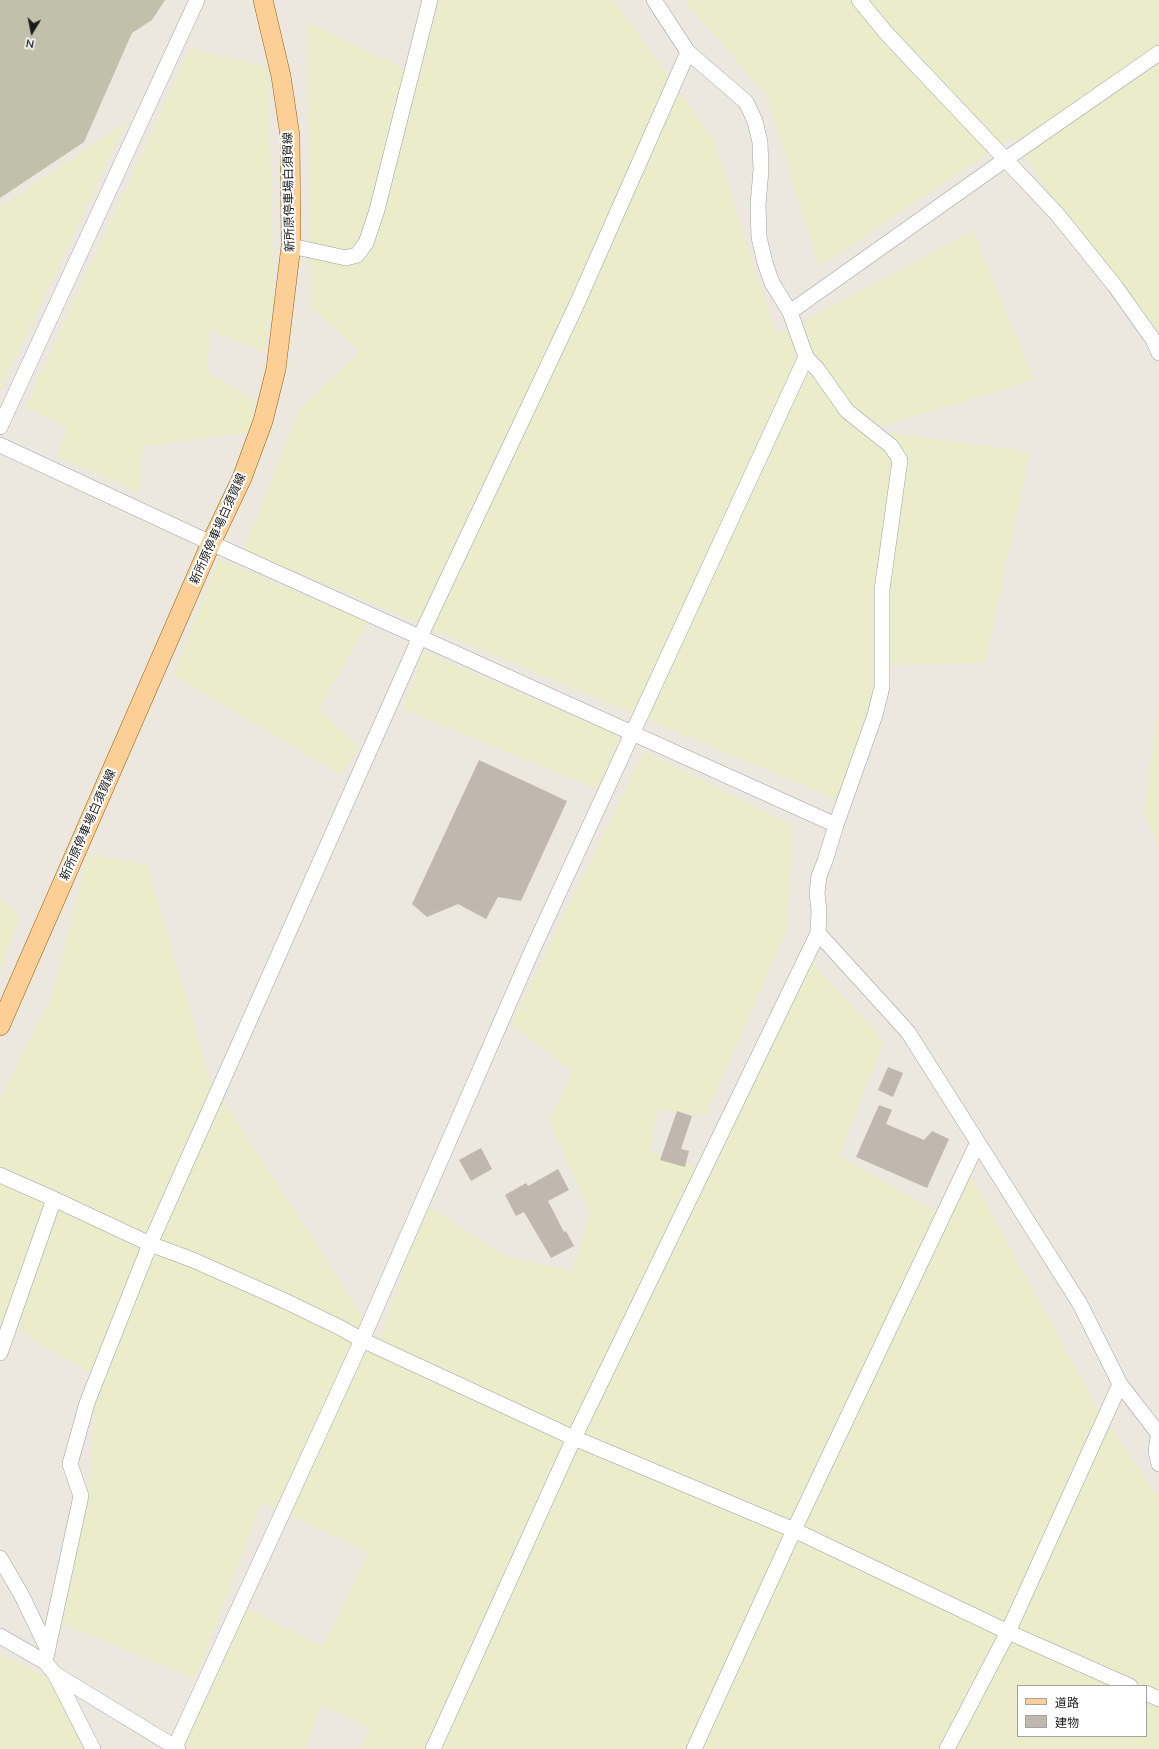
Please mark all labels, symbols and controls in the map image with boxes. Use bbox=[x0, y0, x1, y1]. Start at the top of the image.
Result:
north arrow bbox=[12, 12, 52, 52]
text: N bbox=[25, 36, 35, 51]
street label: 新所原停車場白須賀線 bbox=[281, 132, 297, 252]
street label: 新所原停車場白須賀線 bbox=[187, 471, 249, 587]
street label: 新所原停車場白須賀線 bbox=[57, 767, 119, 883]
legend bbox=[1017, 1685, 1147, 1737]
text: 道路 bbox=[1055, 1695, 1079, 1710]
text: 建物 bbox=[1055, 1715, 1079, 1730]

